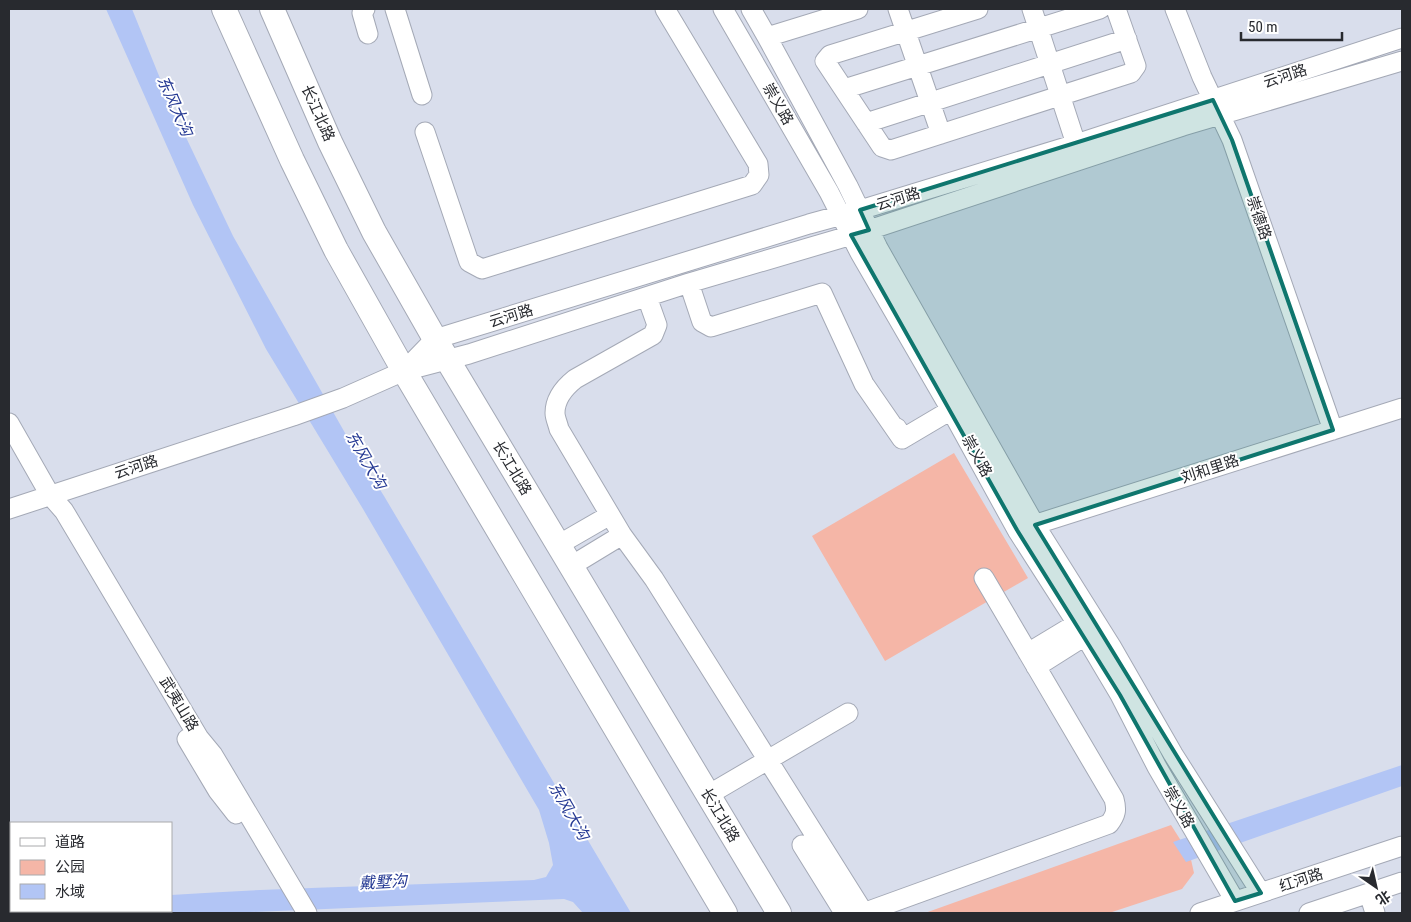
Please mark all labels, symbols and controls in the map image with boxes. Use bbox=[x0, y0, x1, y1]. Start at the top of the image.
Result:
scale bar bbox=[1241, 10, 1342, 42]
text: 50 m bbox=[1248, 18, 1278, 36]
street label: 云河路 bbox=[1261, 60, 1309, 92]
water label: 东风大沟 bbox=[153, 73, 198, 141]
street label: 崇义路 bbox=[759, 80, 797, 128]
street label: 长江北路 bbox=[298, 82, 338, 144]
street label: 云河路 bbox=[874, 184, 922, 214]
street label: 崇德路 bbox=[1243, 194, 1275, 242]
street label: 云河路 bbox=[487, 301, 535, 331]
water label: 东风大沟 bbox=[342, 428, 391, 494]
street label: 崇义路 bbox=[958, 432, 996, 480]
street label: 长江北路 bbox=[489, 438, 535, 498]
street label: 云河路 bbox=[112, 451, 160, 483]
street label: 刘和里路 bbox=[1179, 451, 1241, 487]
street label: 武夷山路 bbox=[156, 674, 202, 734]
water label: 东风大沟 bbox=[545, 779, 594, 845]
street label: 崇义路 bbox=[1160, 783, 1198, 831]
street label: 长江北路 bbox=[697, 785, 743, 845]
legend bbox=[10, 822, 172, 912]
text: 道路 bbox=[55, 833, 85, 851]
text: 公园 bbox=[55, 858, 85, 876]
north arrow bbox=[1351, 862, 1401, 912]
street label: 红河路 bbox=[1277, 864, 1325, 896]
water label: 戴墅沟 bbox=[359, 871, 409, 893]
text: 水域 bbox=[55, 883, 85, 901]
text: 北 bbox=[1373, 887, 1394, 908]

